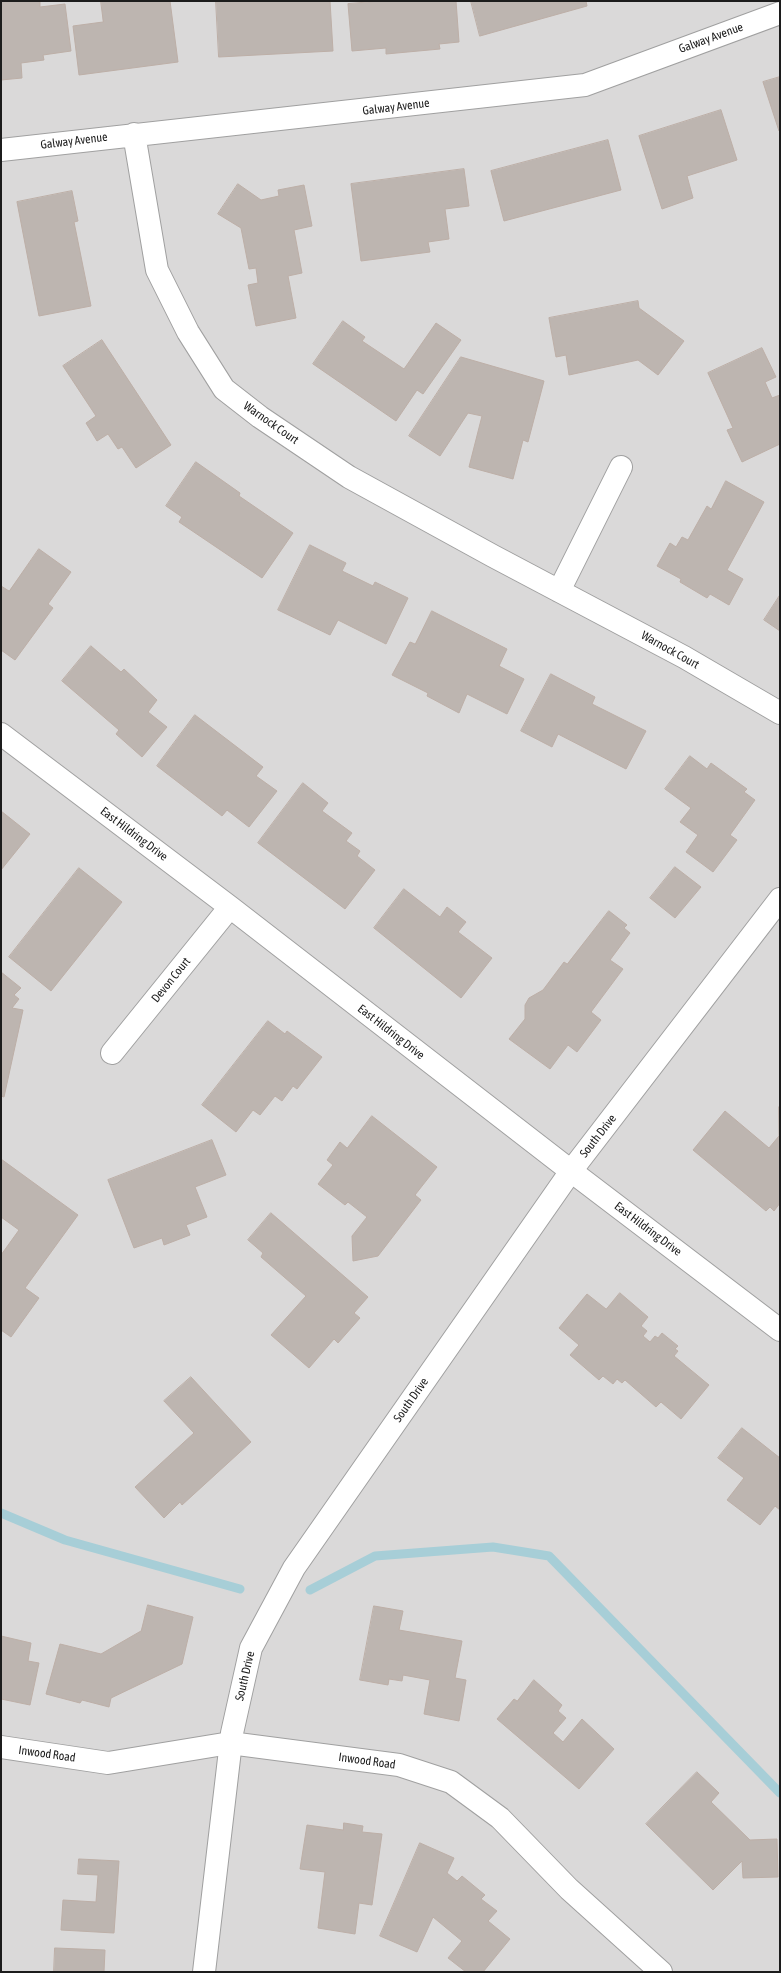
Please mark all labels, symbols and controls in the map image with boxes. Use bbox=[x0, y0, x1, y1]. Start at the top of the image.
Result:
street label: Galway Avenue bbox=[677, 20, 745, 56]
street label: Galway Avenue bbox=[362, 96, 430, 118]
street label: Galway Avenue bbox=[40, 130, 108, 152]
street label: Warnock Court bbox=[241, 399, 301, 447]
street label: Warnock Court bbox=[639, 628, 701, 672]
street label: East Hildring Drive bbox=[97, 804, 171, 864]
street label: Devon Court bbox=[149, 955, 193, 1005]
street label: East Hildring Drive bbox=[355, 1001, 427, 1063]
street label: South Drive bbox=[577, 1112, 619, 1160]
street label: East Hildring Drive bbox=[611, 1199, 685, 1259]
street label: South Drive bbox=[391, 1375, 431, 1425]
street label: South Drive bbox=[232, 1650, 258, 1702]
street label: Inwood Road bbox=[18, 1743, 76, 1765]
street label: Inwood Road bbox=[338, 1750, 396, 1772]

